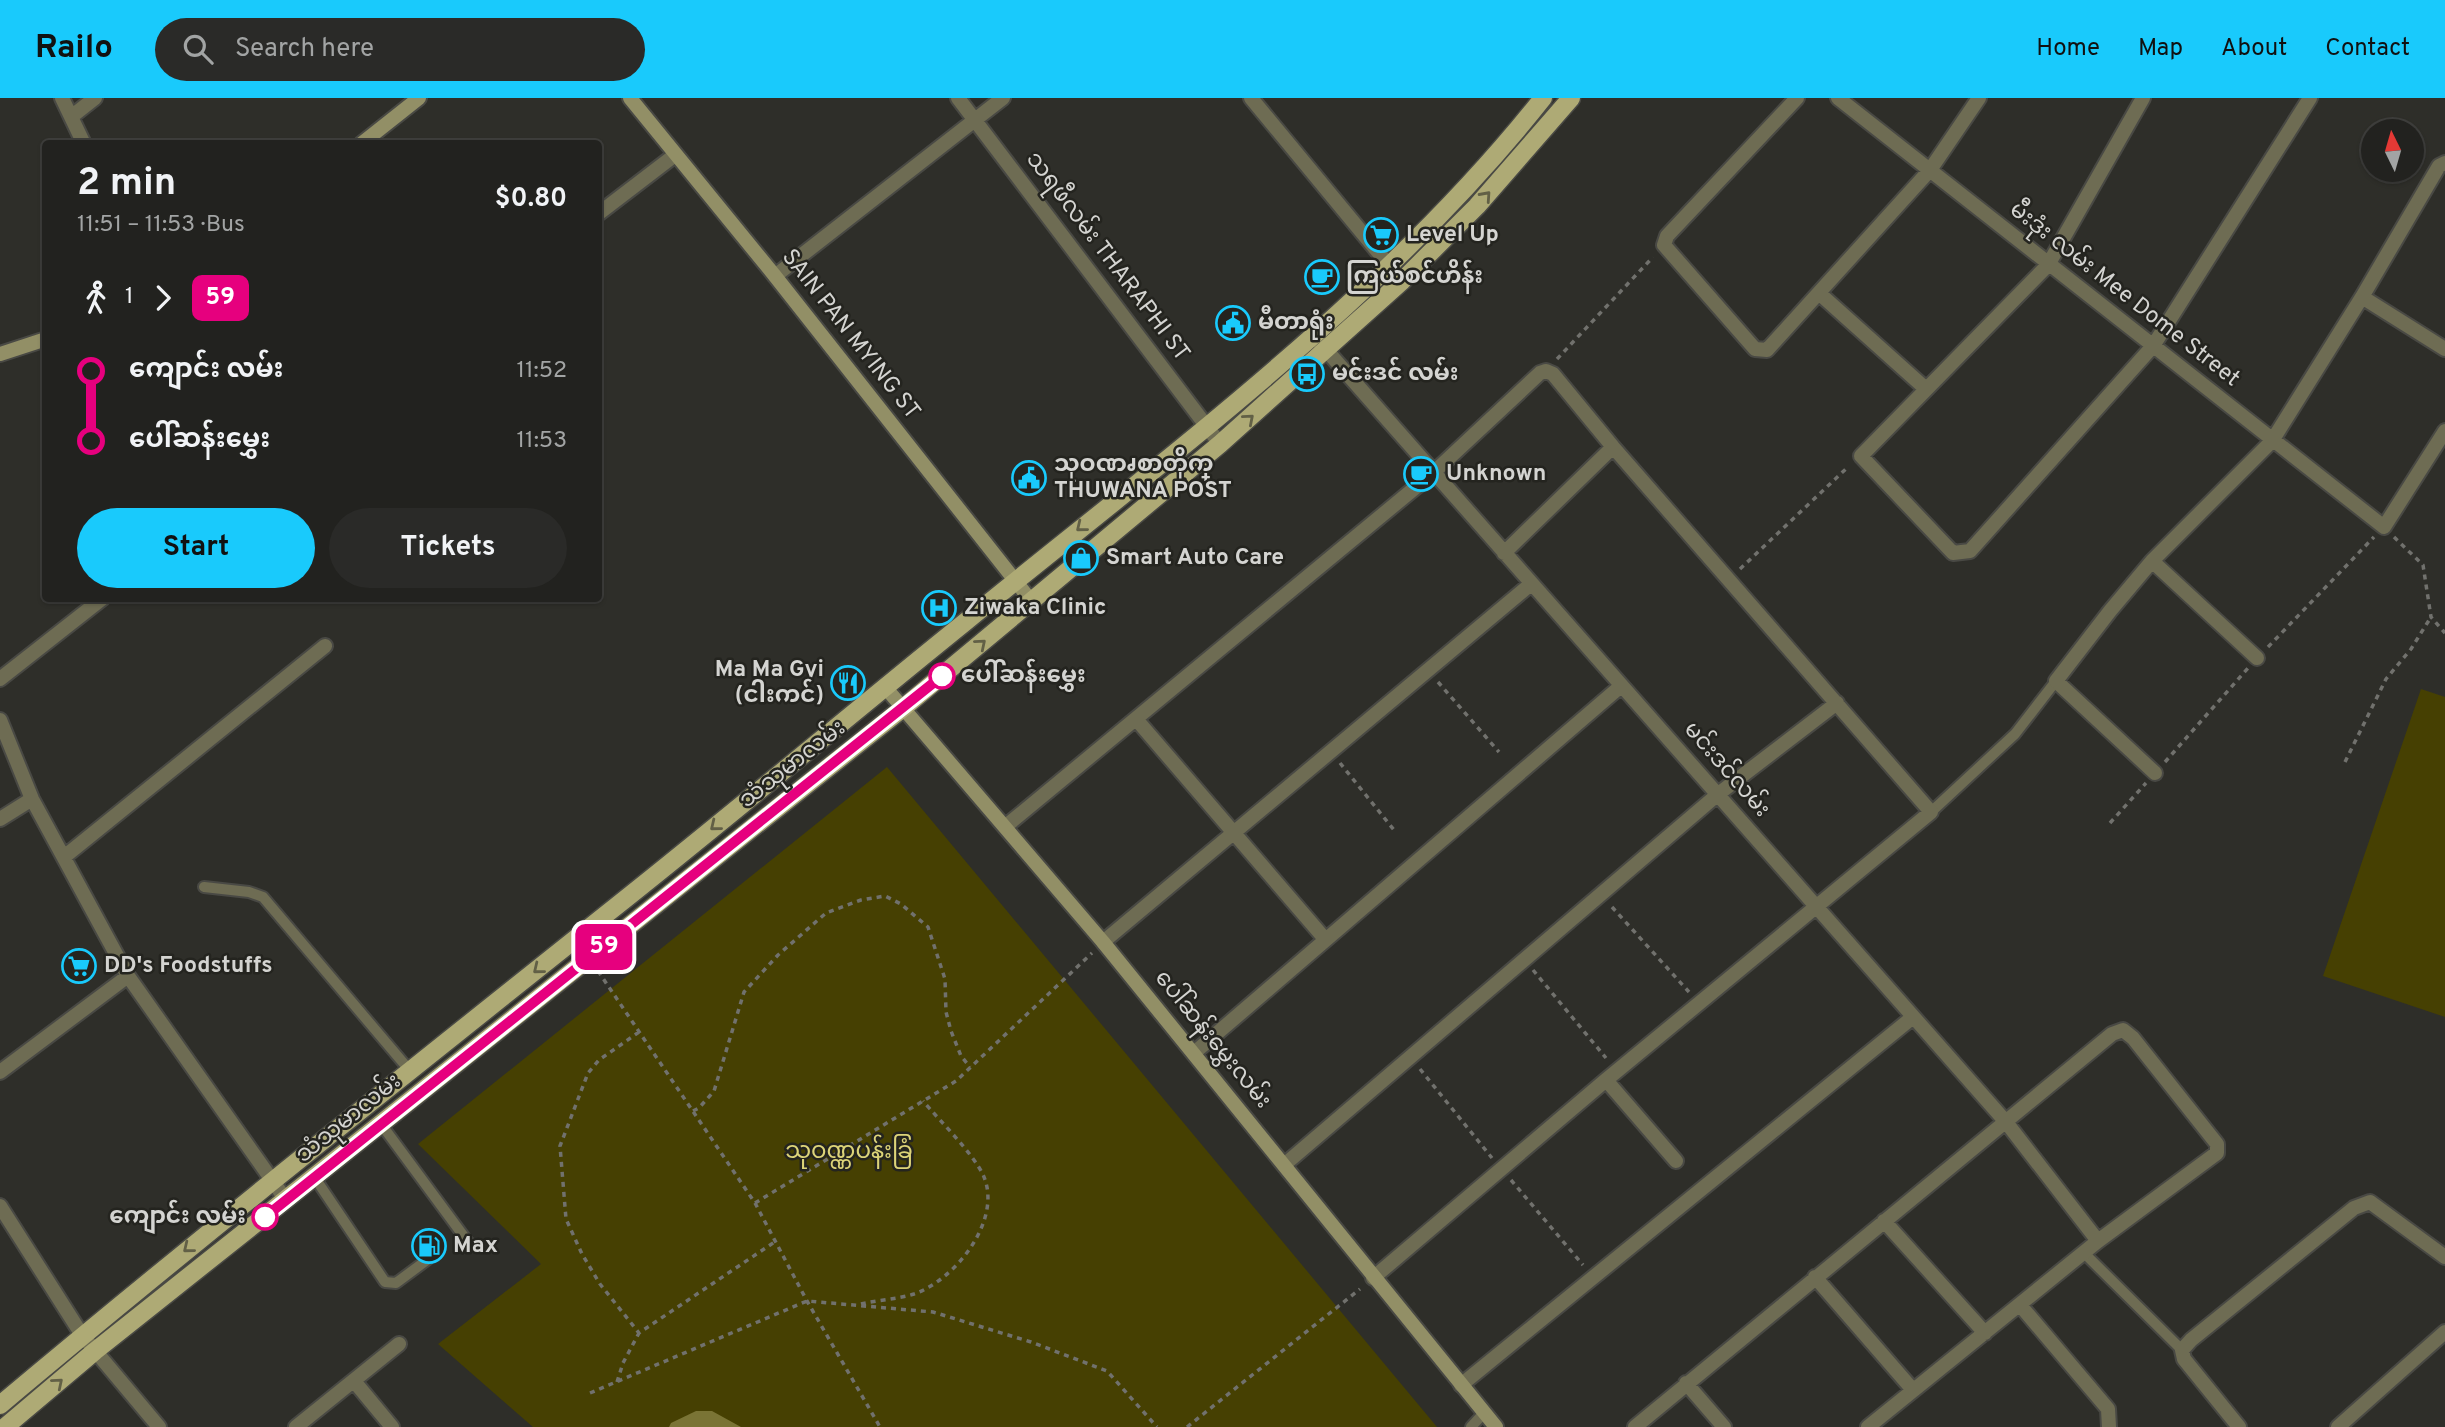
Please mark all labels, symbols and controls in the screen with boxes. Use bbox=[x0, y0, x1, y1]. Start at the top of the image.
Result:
search box bbox=[155, 18, 645, 81]
text: Railo bbox=[35, 28, 113, 70]
icon: search bbox=[179, 30, 217, 68]
text: Search here bbox=[235, 33, 374, 66]
text: Home bbox=[2036, 34, 2100, 64]
text: Map bbox=[2138, 34, 2183, 64]
text: About bbox=[2221, 34, 2287, 64]
text: Contact bbox=[2325, 34, 2410, 64]
north arrow bbox=[2361, 119, 2424, 182]
map controls bbox=[2361, 119, 2424, 182]
street label: သရဖီလမ်း THARAPHI ST bbox=[1017, 144, 1199, 369]
text: 2 min bbox=[77, 160, 176, 209]
text: $0.80 bbox=[495, 183, 567, 216]
one-way arrow bbox=[1478, 191, 1490, 204]
street label: မီးဒုံး လမ်း Mee Dome Street bbox=[2002, 193, 2248, 396]
text: 11:51 – 11:53 · Bus bbox=[77, 211, 245, 240]
supermarket icon: Level Up bbox=[1362, 216, 1400, 254]
place label: Level Up bbox=[1406, 221, 1499, 250]
street label: SAIN PAN MYING ST bbox=[774, 244, 926, 426]
cafe icon: ကြယ်စင်ဟိန်း bbox=[1303, 258, 1341, 296]
place label: ကြယ်စင်ဟိန်း bbox=[1346, 259, 1483, 294]
icon: walk bbox=[77, 279, 115, 317]
icon: forward bbox=[144, 279, 182, 317]
text: 1 bbox=[125, 283, 134, 312]
text: 59 bbox=[206, 283, 235, 313]
public building icon: မီတာရုံး bbox=[1214, 304, 1252, 342]
place label: မီတာရုံး bbox=[1258, 305, 1334, 340]
text: ကျောင်း လမ်း bbox=[129, 354, 284, 387]
bus stop icon: မင်းဒင် လမ်း bbox=[1288, 355, 1326, 393]
place label: မင်းဒင် လမ်း bbox=[1332, 356, 1459, 389]
text: 11:52 bbox=[516, 357, 567, 386]
one-way arrow bbox=[1241, 415, 1254, 427]
text: ပေါ်ဆန်းမွှေး bbox=[129, 424, 270, 457]
text: 11:53 bbox=[517, 427, 567, 456]
place label: သုဝဏၧစာတိုက္ THUWANA POST bbox=[1054, 447, 1232, 506]
cafe icon: Unknown bbox=[1402, 455, 1440, 493]
public building icon: သုဝဏၧစာတိုက္ THUWANA POST bbox=[1010, 459, 1048, 497]
place label: Unknown bbox=[1446, 460, 1546, 489]
button: Start bbox=[77, 508, 315, 588]
button: Tickets bbox=[329, 508, 567, 588]
one-way arrow bbox=[1077, 519, 1090, 531]
shop icon: Smart Auto Care bbox=[1062, 539, 1100, 577]
place label: Smart Auto Care bbox=[1106, 544, 1284, 573]
hospital icon: Ziwaka Clinic bbox=[920, 589, 958, 627]
place label: Ziwaka Clinic bbox=[964, 594, 1107, 623]
one-way arrow bbox=[973, 640, 986, 652]
place label: Ma Ma Gyi (ငါးကင်) bbox=[715, 656, 824, 711]
place label: ပေါ်ဆန်းမွှေး bbox=[961, 658, 1086, 693]
marker: ပေါ်ဆန်းမွှေး bbox=[929, 663, 955, 689]
restaurant icon: Ma Ma Gyi (ငါးကင်) bbox=[829, 664, 867, 702]
street label: သံသုမာလမ်း bbox=[731, 711, 853, 817]
street label: မင်းဒင်လမ်း bbox=[1677, 714, 1779, 824]
one-way arrow bbox=[711, 817, 723, 830]
line badge: 59 bbox=[572, 924, 636, 970]
text: 59 bbox=[589, 932, 619, 962]
supermarket icon: DD's Foodstuffs bbox=[60, 947, 98, 985]
place label: DD's Foodstuffs bbox=[104, 952, 273, 981]
one-way arrow bbox=[534, 960, 546, 973]
street label: ပေါ်ဆန်းမွှေးလမ်း bbox=[1146, 962, 1280, 1116]
street label: သံသုမာလမ်း bbox=[288, 1065, 409, 1172]
park label: သုဝဏ္ဏပန်းခြံ bbox=[785, 1134, 913, 1169]
place label: ကျောင်း လမ်း bbox=[109, 1199, 246, 1235]
marker: ကျောင်း လမ်း bbox=[252, 1204, 278, 1230]
fuel station icon: Max bbox=[410, 1227, 448, 1265]
place label: Max bbox=[453, 1232, 498, 1261]
one-way arrow bbox=[183, 1239, 195, 1252]
one-way arrow bbox=[49, 1379, 62, 1391]

